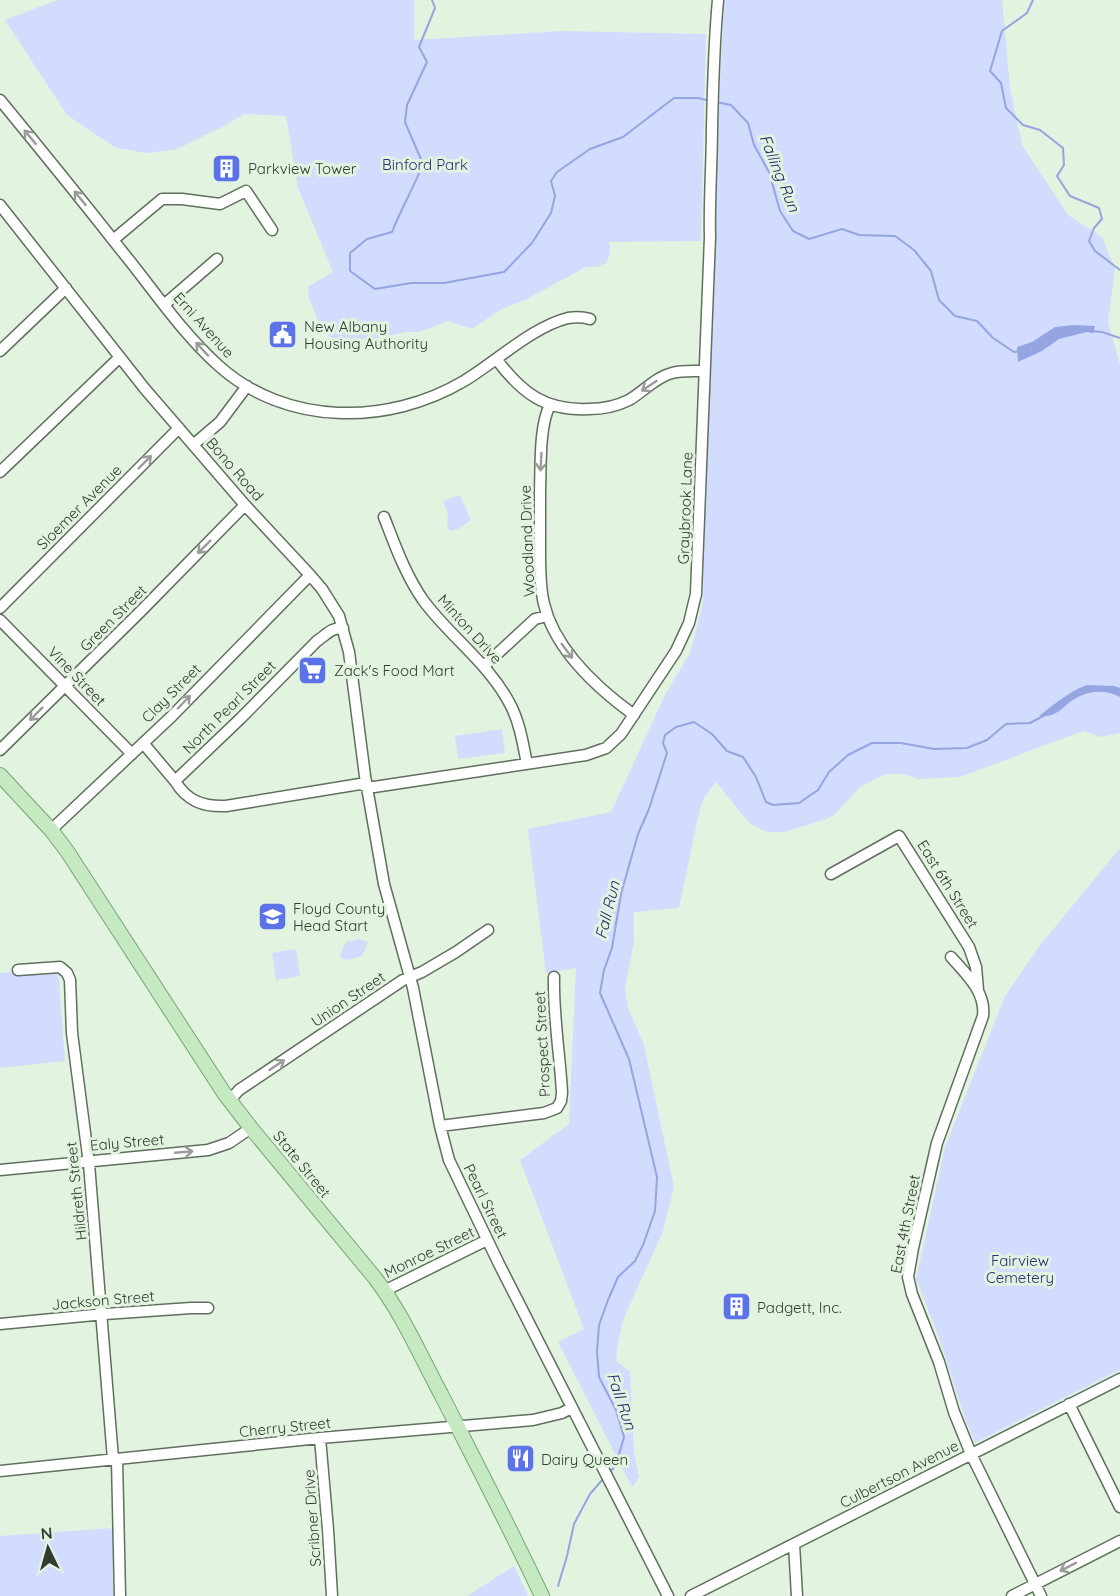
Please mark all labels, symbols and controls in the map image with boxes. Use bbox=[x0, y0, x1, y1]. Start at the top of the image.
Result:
one-way arrow bbox=[24, 129, 37, 145]
water label: Falling Run bbox=[755, 131, 805, 215]
building icon: Parkview Tower bbox=[211, 152, 243, 184]
park label: Binford Park bbox=[382, 155, 468, 174]
place label: Parkview Tower bbox=[248, 159, 357, 178]
one-way arrow bbox=[73, 190, 86, 206]
street label: Erni Avenue bbox=[170, 288, 238, 362]
place label: New Albany Housing Authority bbox=[304, 317, 428, 353]
public building icon: New Albany Housing Authority bbox=[267, 319, 299, 351]
one-way arrow bbox=[195, 342, 209, 357]
one-way arrow bbox=[641, 381, 658, 393]
street label: Bono Road bbox=[202, 433, 268, 505]
one-way arrow bbox=[535, 451, 546, 471]
street label: Graybrook Lane bbox=[674, 451, 696, 565]
one-way arrow bbox=[137, 454, 152, 469]
street label: Sloemer Avenue bbox=[32, 460, 126, 554]
street label: Woodland Drive bbox=[516, 485, 538, 597]
one-way arrow bbox=[197, 539, 212, 554]
street label: Green Street bbox=[76, 581, 150, 655]
street label: Minton Drive bbox=[434, 590, 506, 668]
street label: Vine Street bbox=[44, 642, 110, 710]
one-way arrow bbox=[560, 642, 573, 658]
supermarket icon: Zack's Food Mart bbox=[297, 654, 329, 686]
street label: North Pearl Street bbox=[178, 656, 280, 758]
street label: Clay Street bbox=[137, 659, 205, 727]
place label: Zack's Food Mart bbox=[334, 661, 455, 680]
one-way arrow bbox=[177, 695, 192, 710]
one-way arrow bbox=[29, 706, 44, 721]
street label: East 6th Street bbox=[913, 836, 983, 932]
water label: Fall Run bbox=[590, 878, 624, 941]
place label: Floyd County Head Start bbox=[293, 899, 385, 935]
school or university icon: Floyd County Head Start bbox=[256, 901, 288, 933]
street label: Union Street bbox=[307, 967, 389, 1031]
street label: Prospect Street bbox=[530, 991, 554, 1097]
one-way arrow bbox=[268, 1059, 284, 1071]
street label: State Street bbox=[269, 1126, 335, 1202]
street label: Ealy Street bbox=[89, 1129, 165, 1155]
street label: Hildreth Street bbox=[61, 1141, 91, 1241]
one-way arrow bbox=[173, 1146, 193, 1157]
street label: Pearl Street bbox=[460, 1161, 512, 1241]
street label: East 4th Street bbox=[886, 1173, 924, 1275]
street label: Monroe Street bbox=[381, 1222, 477, 1282]
park label: Fairview Cemetery bbox=[986, 1251, 1054, 1287]
street label: Jackson Street bbox=[51, 1286, 155, 1314]
building icon: Padgett, Inc. bbox=[720, 1291, 752, 1323]
place label: Padgett, Inc. bbox=[757, 1298, 842, 1317]
water label: Fall Run bbox=[603, 1370, 641, 1433]
street label: Cherry Street bbox=[238, 1413, 332, 1441]
street label: Culbertson Avenue bbox=[836, 1436, 962, 1512]
restaurant icon: Dairy Queen bbox=[504, 1443, 536, 1475]
place label: Dairy Queen bbox=[541, 1450, 628, 1469]
street label: Scribner Drive bbox=[299, 1469, 325, 1567]
north arrow bbox=[18, 1518, 78, 1578]
text: N bbox=[40, 1523, 53, 1544]
one-way arrow bbox=[1059, 1562, 1077, 1574]

